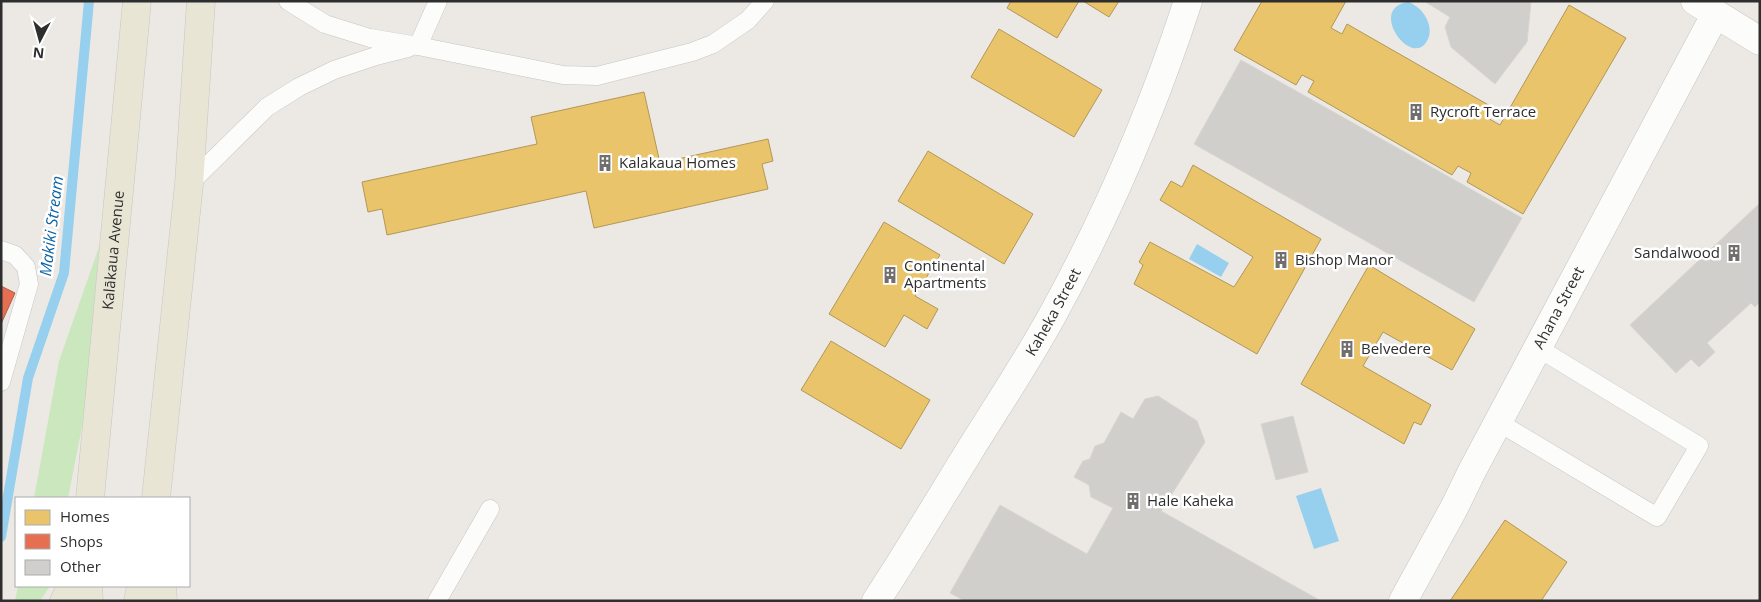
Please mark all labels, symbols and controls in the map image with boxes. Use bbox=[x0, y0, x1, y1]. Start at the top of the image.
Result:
north arrow bbox=[15, 15, 65, 65]
text: N bbox=[32, 43, 45, 63]
place label: Rycroft Terrace bbox=[1430, 101, 1536, 121]
building icon: Rycroft Terrace bbox=[1406, 102, 1426, 122]
place label: Kalakaua Homes bbox=[619, 152, 736, 172]
building icon: Kalakaua Homes bbox=[595, 153, 615, 173]
water label: Makiki Stream bbox=[34, 175, 68, 277]
street label: Kalākaua Avenue bbox=[97, 190, 128, 311]
place label: Sandalwood bbox=[1634, 242, 1720, 262]
building icon: Sandalwood bbox=[1724, 243, 1744, 263]
place label: Bishop Manor bbox=[1295, 249, 1393, 269]
building icon: Bishop Manor bbox=[1271, 250, 1291, 270]
place label: Continental Apartments bbox=[904, 255, 986, 292]
street label: Ahana Street bbox=[1528, 263, 1588, 352]
street label: Kaheka Street bbox=[1020, 264, 1085, 359]
building icon: Continental Apartments bbox=[880, 265, 900, 285]
place label: Belvedere bbox=[1361, 338, 1431, 358]
building icon: Belvedere bbox=[1337, 339, 1357, 359]
place label: Hale Kaheka bbox=[1147, 490, 1234, 510]
building icon: Hale Kaheka bbox=[1123, 491, 1143, 511]
legend bbox=[15, 497, 190, 587]
text: Homes bbox=[60, 506, 110, 526]
text: Shops bbox=[60, 531, 103, 551]
text: Other bbox=[60, 556, 101, 576]

